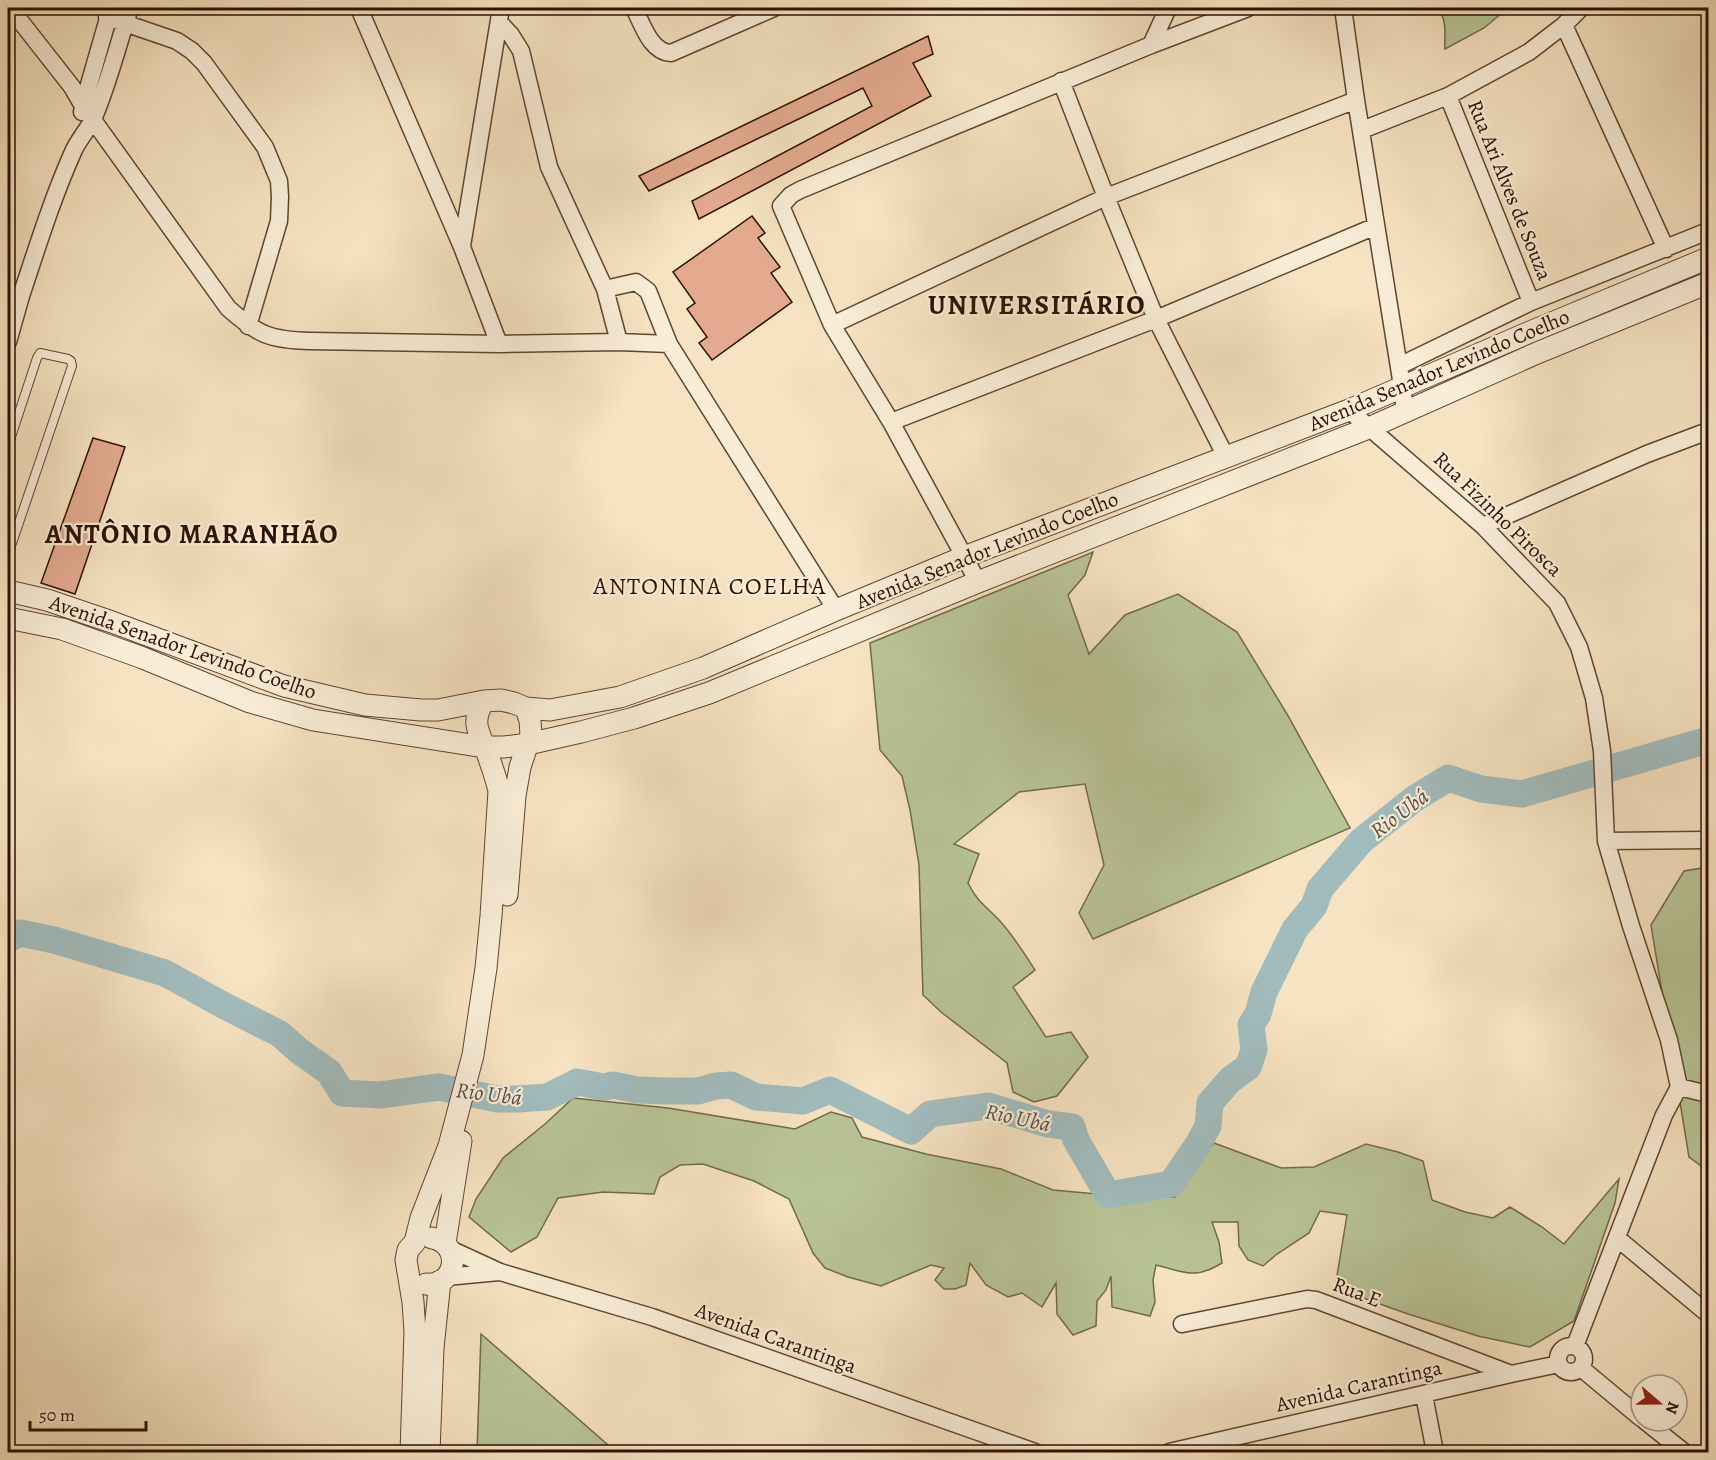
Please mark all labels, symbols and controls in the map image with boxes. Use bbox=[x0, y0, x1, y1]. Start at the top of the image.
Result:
street label: Rua Ari Alves de Souza bbox=[1461, 96, 1559, 285]
district label: UNIVERSITÁRIO bbox=[928, 287, 1146, 323]
street label: Avenida Senador Levindo Coelho bbox=[1304, 302, 1574, 438]
street label: Rua Fizinho Pirosca bbox=[1427, 445, 1569, 583]
street label: Avenida Senador Levindo Coelho bbox=[851, 485, 1122, 616]
district label: ANTÔNIO MARANHÃO bbox=[44, 516, 339, 552]
district label: ANTONINA COELHA bbox=[592, 570, 827, 602]
street label: Avenida Senador Levindo Coelho bbox=[45, 588, 320, 706]
water label: Rio Ubá bbox=[1364, 782, 1435, 846]
water label: Rio Ubá bbox=[454, 1075, 523, 1113]
water label: Rio Ubá bbox=[982, 1096, 1053, 1140]
street label: Rua E bbox=[1329, 1270, 1385, 1314]
street label: Avenida Carantinga bbox=[691, 1296, 861, 1380]
street label: Avenida Carantinga bbox=[1272, 1353, 1445, 1419]
north arrow bbox=[1629, 1373, 1689, 1433]
scale bar bbox=[30, 1394, 146, 1432]
text: N bbox=[1660, 1399, 1684, 1417]
text: 50 m bbox=[39, 1403, 75, 1427]

